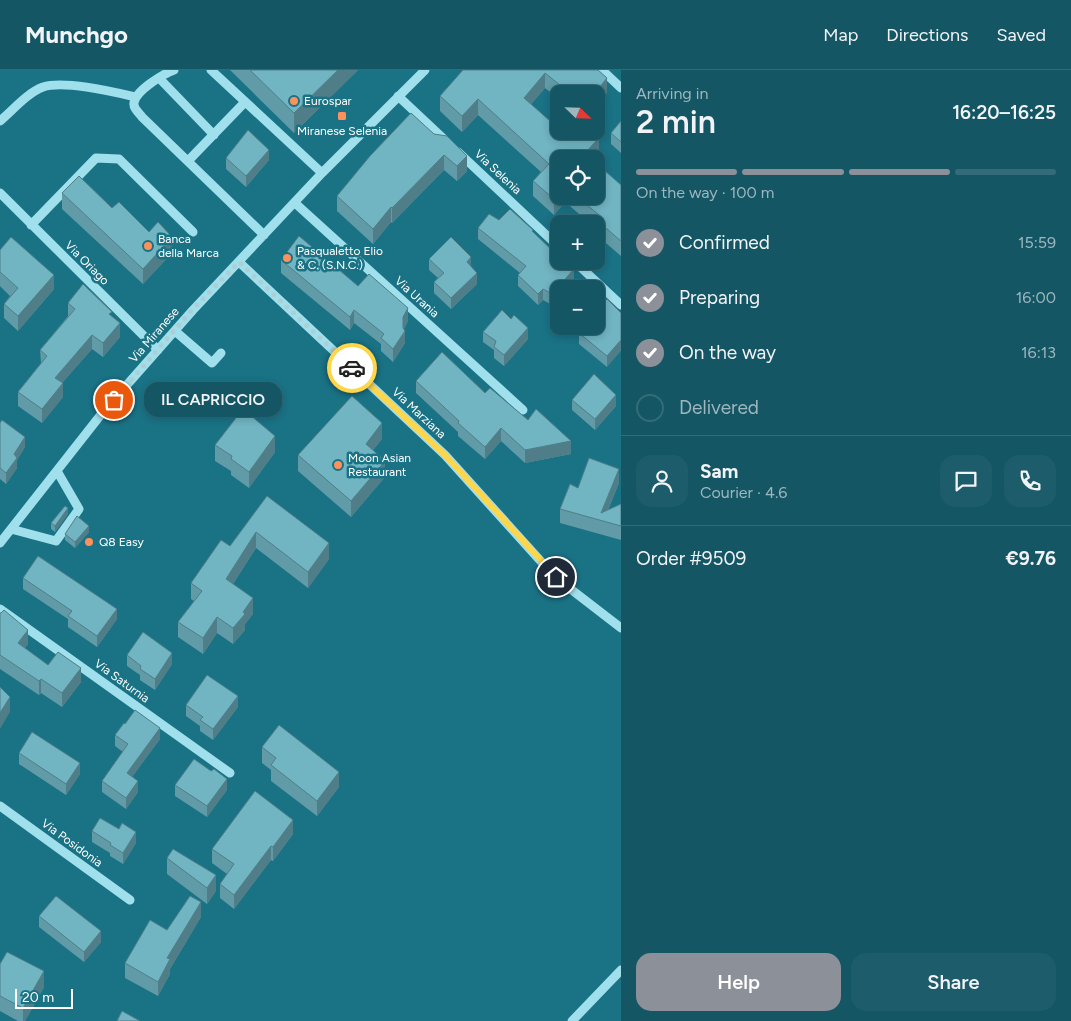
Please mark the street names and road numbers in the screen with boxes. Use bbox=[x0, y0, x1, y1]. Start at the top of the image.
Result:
street label: Via Selenia bbox=[472, 147, 524, 197]
street label: Via Oriago bbox=[62, 238, 112, 288]
street label: Via Urania bbox=[392, 274, 442, 320]
street label: Via Miranese bbox=[126, 304, 182, 366]
street label: Via Marziana bbox=[389, 385, 449, 441]
street label: Via Saturnia bbox=[92, 656, 152, 706]
street label: Via Posidonia bbox=[39, 816, 105, 870]

